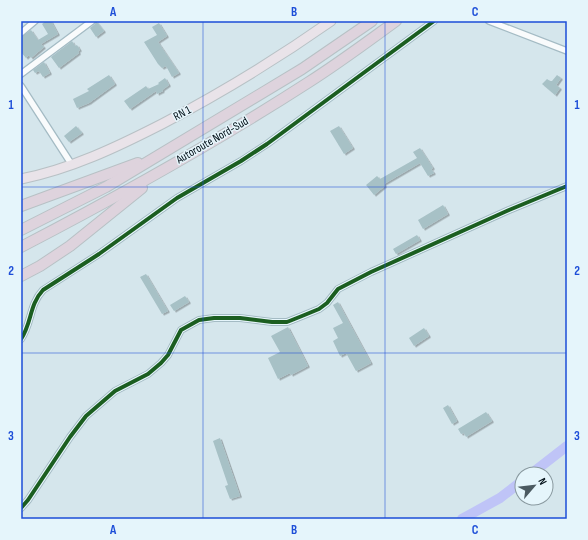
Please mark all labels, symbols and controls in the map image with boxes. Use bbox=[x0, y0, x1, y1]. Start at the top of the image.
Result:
text: A bbox=[109, 4, 117, 20]
text: B bbox=[291, 4, 297, 20]
text: C bbox=[472, 4, 479, 20]
text: 1 bbox=[8, 97, 14, 113]
text: 1 bbox=[574, 97, 580, 113]
street label: RN 1 bbox=[171, 102, 194, 124]
street label: Autoroute Nord-Sud bbox=[173, 114, 251, 168]
text: 2 bbox=[8, 263, 14, 279]
text: 2 bbox=[574, 263, 580, 279]
text: 3 bbox=[8, 428, 14, 444]
text: 3 bbox=[574, 428, 580, 444]
north arrow bbox=[514, 466, 554, 506]
text: N bbox=[535, 476, 550, 487]
text: A bbox=[109, 522, 117, 538]
text: B bbox=[291, 522, 297, 538]
text: C bbox=[472, 522, 479, 538]

